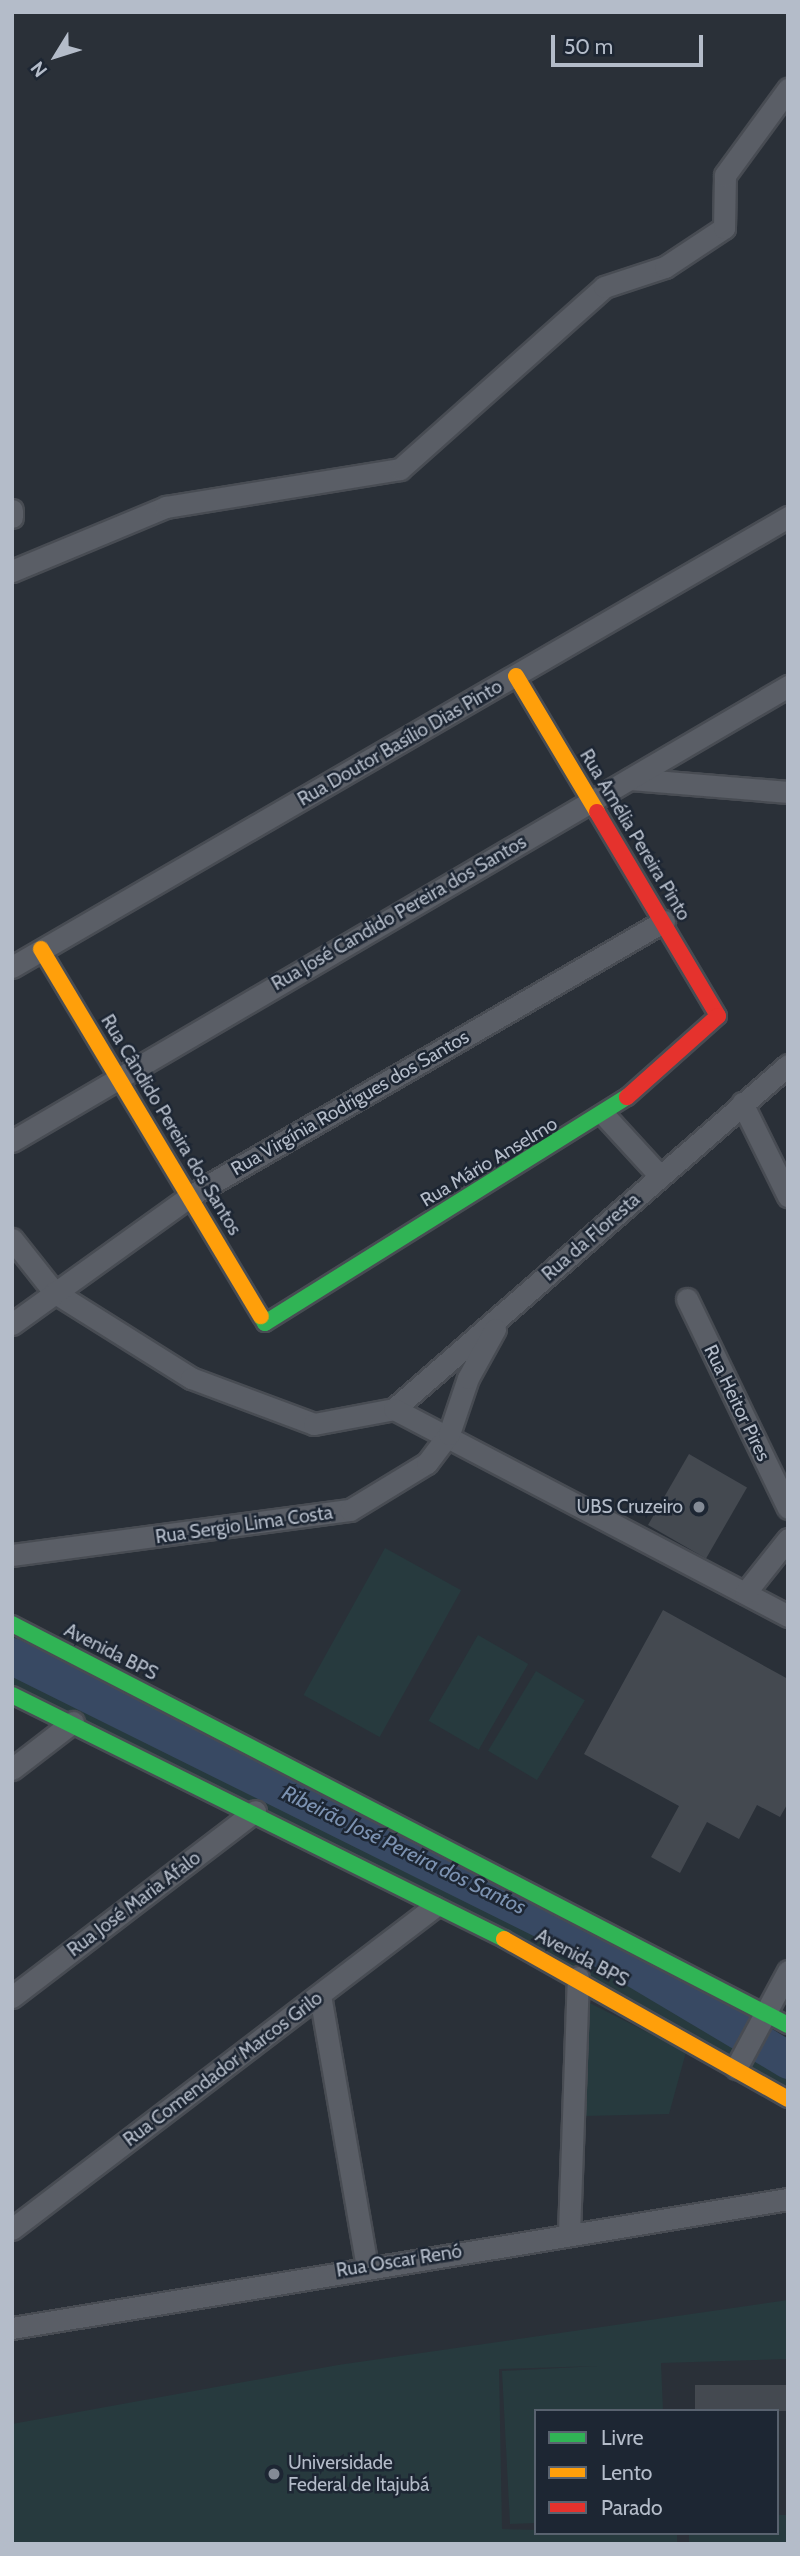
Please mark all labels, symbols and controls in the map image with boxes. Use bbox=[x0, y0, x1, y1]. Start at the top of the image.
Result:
north arrow bbox=[21, 21, 91, 91]
scale bar bbox=[555, 21, 707, 65]
text: 50 m bbox=[564, 34, 613, 59]
text: N bbox=[26, 57, 52, 82]
street label: Rua Doutor Basílio Dias Pinto bbox=[294, 675, 506, 811]
street label: Rua Amélia Pereira Pinto bbox=[575, 745, 695, 925]
street label: Rua José Candido Pereira dos Santos bbox=[268, 831, 530, 995]
street label: Rua Cândido Pereira dos Santos bbox=[96, 1010, 246, 1240]
street label: Rua Virgínia Rodrigues dos Santos bbox=[227, 1025, 473, 1181]
street label: Rua Mário Anselmo bbox=[417, 1112, 561, 1212]
street label: Rua da Floresta bbox=[537, 1188, 645, 1286]
street label: Rua Heitor Pires bbox=[699, 1341, 775, 1465]
place label: UBS Cruzeiro bbox=[576, 1496, 683, 1518]
marker: UBS Cruzeiro bbox=[689, 1497, 709, 1517]
street label: Rua Sergio Lima Costa bbox=[154, 1501, 334, 1549]
street label: Avenida BPS bbox=[60, 1619, 162, 1685]
water label: Ribeirão José Pereira dos Santos bbox=[278, 1780, 530, 1920]
street label: Rua José Maria Afalo bbox=[63, 1846, 205, 1962]
street label: Avenida BPS bbox=[532, 1924, 632, 1992]
street label: Rua Comendador Marcos Grilo bbox=[119, 1987, 327, 2151]
street label: Rua Oscar Renó bbox=[335, 2240, 463, 2282]
legend bbox=[534, 2409, 779, 2535]
text: Livre bbox=[601, 2425, 643, 2450]
place label: Universidade Federal de Itajubá bbox=[288, 2452, 429, 2496]
text: Lento bbox=[601, 2460, 652, 2485]
marker: Universidade Federal de Itajubá bbox=[266, 2466, 282, 2482]
text: Parado bbox=[601, 2495, 663, 2520]

